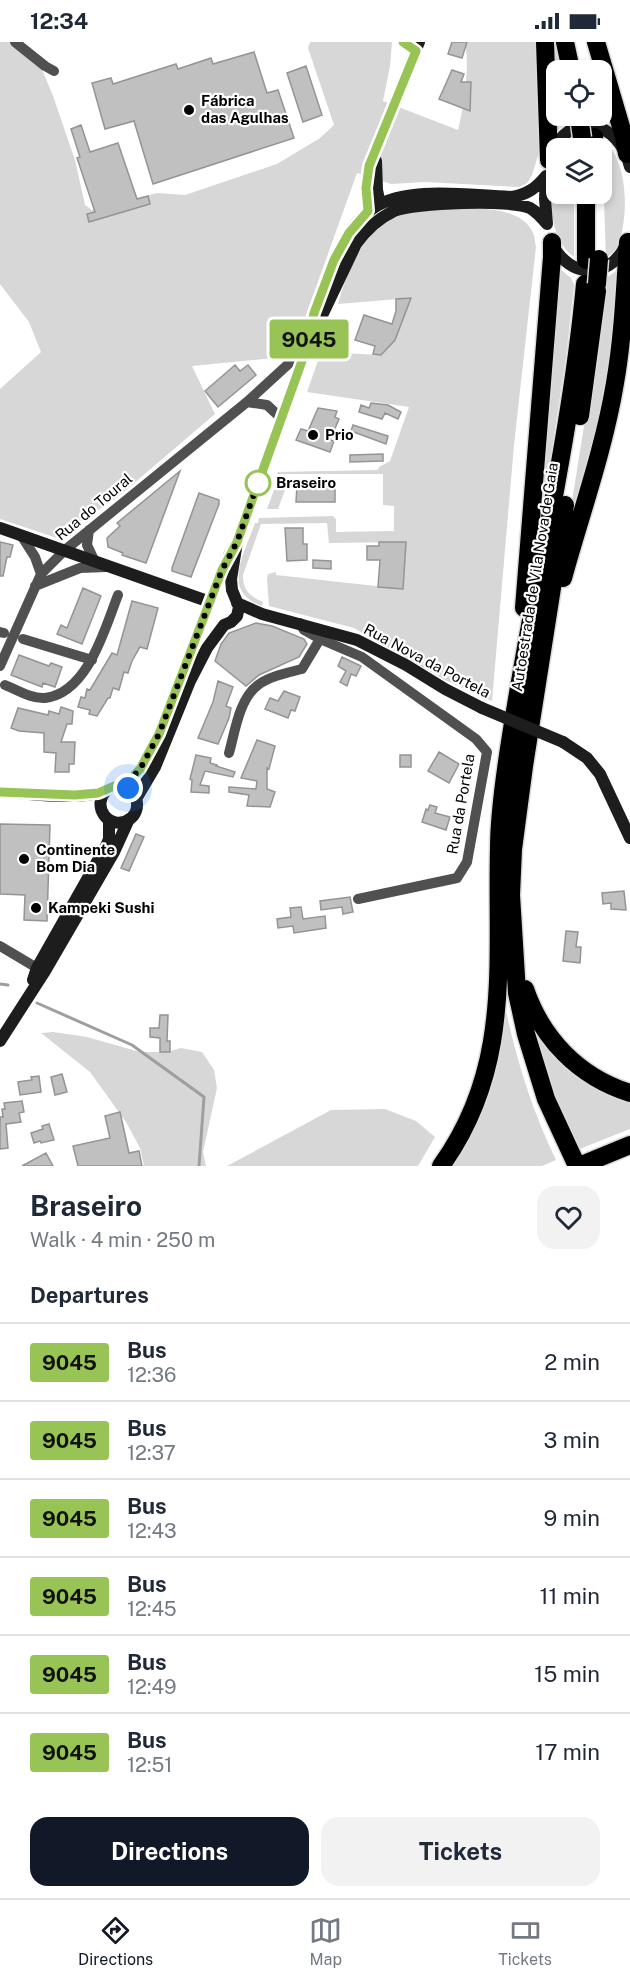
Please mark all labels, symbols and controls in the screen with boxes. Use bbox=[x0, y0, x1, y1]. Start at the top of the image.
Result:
text: 12:34 bbox=[30, 8, 88, 34]
map controls bbox=[546, 60, 612, 204]
button: locate bbox=[546, 60, 612, 126]
place label: Fábrica das Agulhas bbox=[201, 92, 289, 126]
marker: Fábrica das Agulhas bbox=[182, 103, 196, 117]
button: layers bbox=[546, 138, 612, 204]
line badge: 9045 bbox=[267, 320, 351, 358]
text: 9045 bbox=[282, 327, 336, 352]
place label: Prio bbox=[325, 426, 354, 443]
marker: Prio bbox=[306, 428, 320, 442]
street label: Autoestrada de Vila Nova de Gaia bbox=[508, 461, 561, 693]
street label: Rua do Toural bbox=[52, 470, 136, 544]
marker: Braseiro bbox=[245, 470, 271, 496]
place label: Braseiro bbox=[276, 474, 336, 491]
street label: Rua Nova da Portela bbox=[361, 620, 493, 701]
street label: Rua da Portela bbox=[443, 752, 478, 856]
your location bbox=[113, 773, 143, 803]
place label: Continente Bom Dia bbox=[36, 841, 115, 875]
marker: Continente Bom Dia bbox=[17, 852, 31, 866]
place label: Kampeki Sushi bbox=[48, 899, 154, 916]
marker: Kampeki Sushi bbox=[29, 901, 43, 915]
button: heart bbox=[537, 1186, 600, 1249]
text: Braseiro bbox=[30, 1189, 142, 1222]
text: Walk · 4 min · 250 m bbox=[30, 1228, 215, 1252]
text: Departures bbox=[30, 1282, 149, 1308]
text: Bus bbox=[127, 1337, 167, 1363]
text: 2 min bbox=[544, 1349, 600, 1375]
text: 9045 bbox=[42, 1350, 97, 1375]
text: 12:36 bbox=[127, 1363, 176, 1387]
text: Bus bbox=[127, 1415, 167, 1441]
text: 3 min bbox=[543, 1427, 600, 1453]
text: 9045 bbox=[42, 1428, 97, 1453]
text: 12:37 bbox=[127, 1441, 176, 1465]
text: Bus bbox=[127, 1493, 167, 1519]
text: 9 min bbox=[544, 1505, 600, 1531]
text: 9045 bbox=[42, 1506, 97, 1531]
text: 12:43 bbox=[127, 1519, 177, 1543]
text: Bus bbox=[127, 1571, 167, 1597]
text: 11 min bbox=[539, 1583, 600, 1609]
text: 9045 bbox=[42, 1584, 97, 1609]
text: 12:45 bbox=[127, 1597, 177, 1621]
text: Bus bbox=[127, 1649, 167, 1675]
text: 15 min bbox=[534, 1661, 600, 1687]
text: 9045 bbox=[42, 1662, 97, 1687]
text: 12:49 bbox=[127, 1675, 176, 1699]
text: Bus bbox=[127, 1727, 167, 1753]
text: 17 min bbox=[535, 1739, 600, 1765]
text: 9045 bbox=[42, 1740, 97, 1765]
text: 12:51 bbox=[127, 1753, 172, 1777]
button: Directions bbox=[30, 1817, 309, 1886]
button: Tickets bbox=[321, 1817, 600, 1886]
tab: Directions bbox=[78, 1914, 153, 1969]
tab: Map bbox=[309, 1914, 342, 1969]
tab: Tickets bbox=[498, 1914, 552, 1969]

